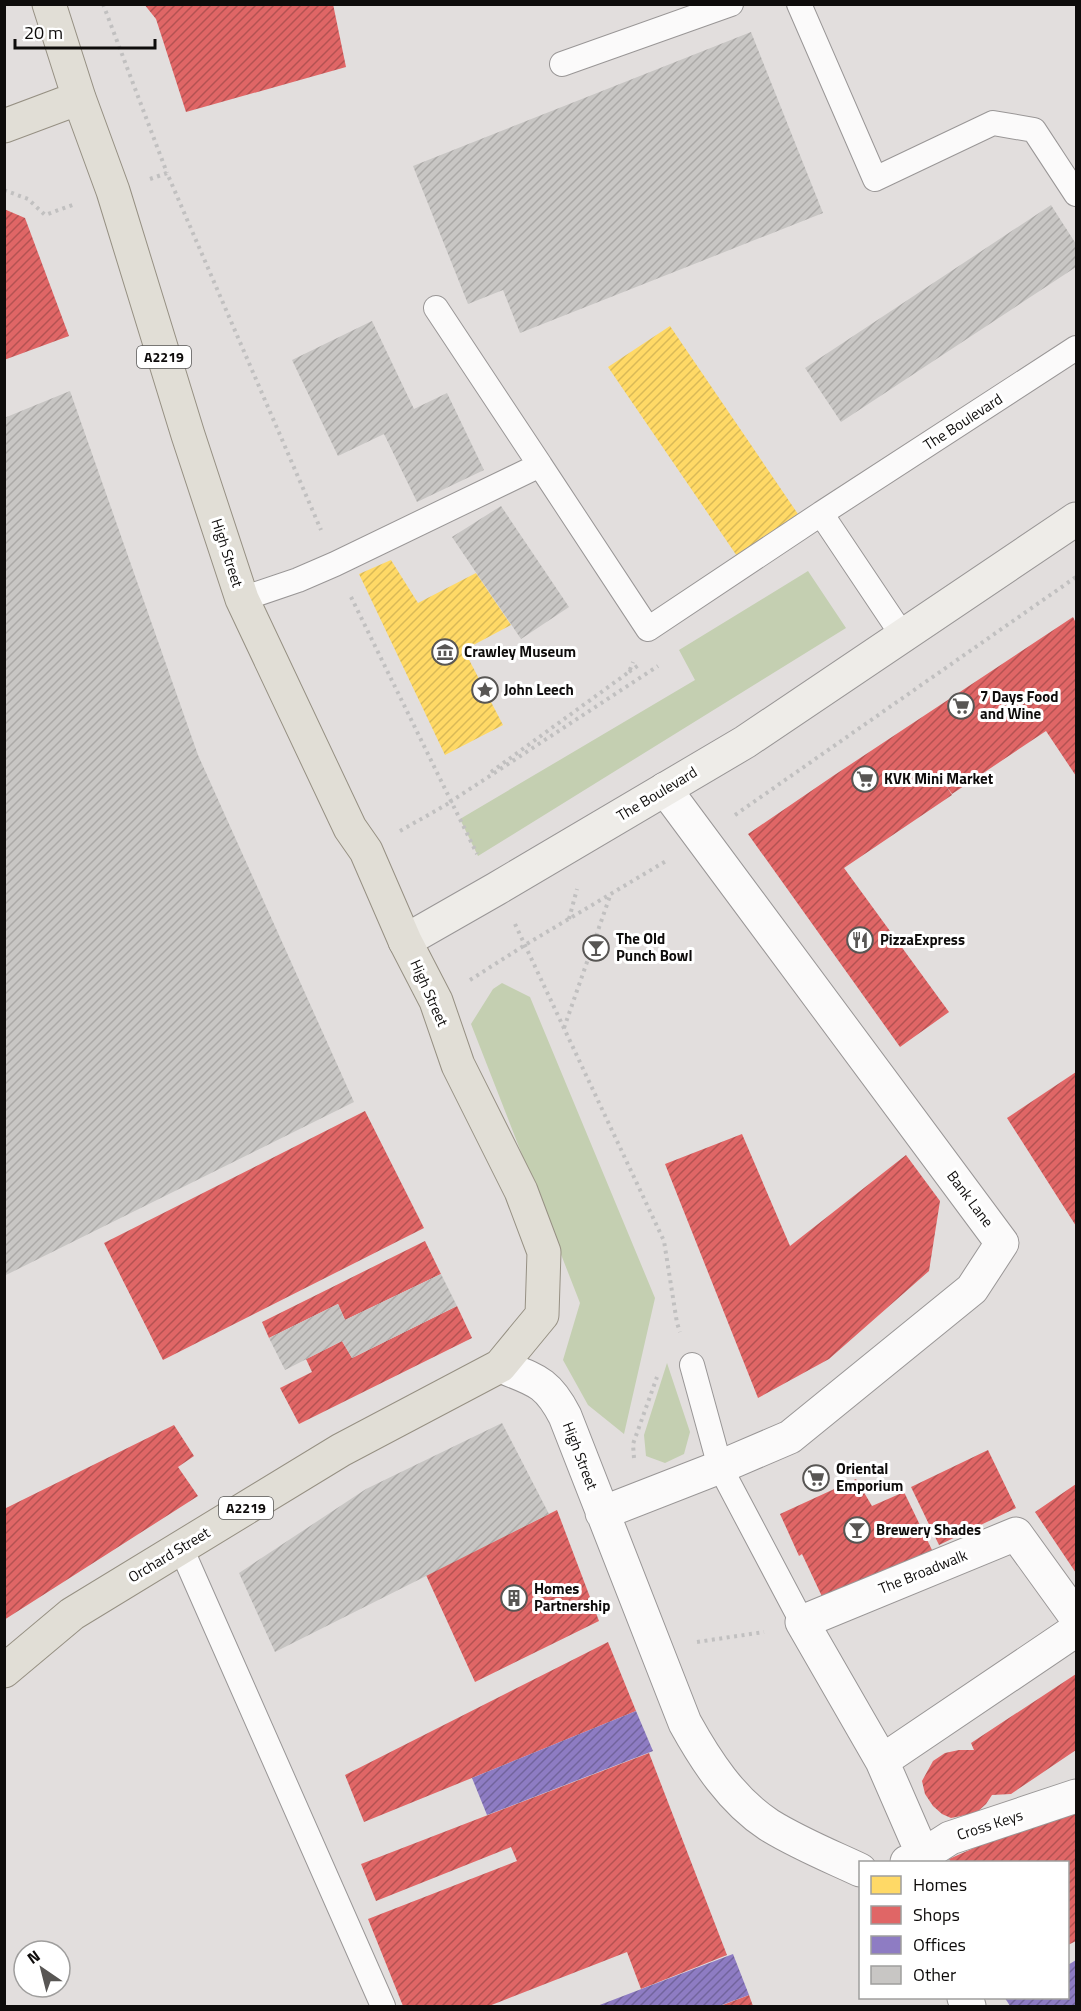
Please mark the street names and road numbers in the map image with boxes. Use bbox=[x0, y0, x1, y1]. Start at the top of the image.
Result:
road number: A2219 bbox=[137, 346, 191, 368]
street label: The Boulevard bbox=[919, 387, 1007, 456]
street label: High Street bbox=[206, 515, 250, 591]
street label: The Boulevard bbox=[612, 760, 701, 827]
street label: High Street bbox=[404, 956, 455, 1031]
street label: Bank Lane bbox=[941, 1166, 999, 1232]
street label: High Street bbox=[557, 1418, 604, 1494]
road number: A2219 bbox=[219, 1497, 273, 1519]
street label: Orchard Street bbox=[123, 1521, 215, 1588]
street label: The Broadwalk bbox=[875, 1543, 971, 1600]
street label: Cross Keys bbox=[954, 1803, 1026, 1846]

